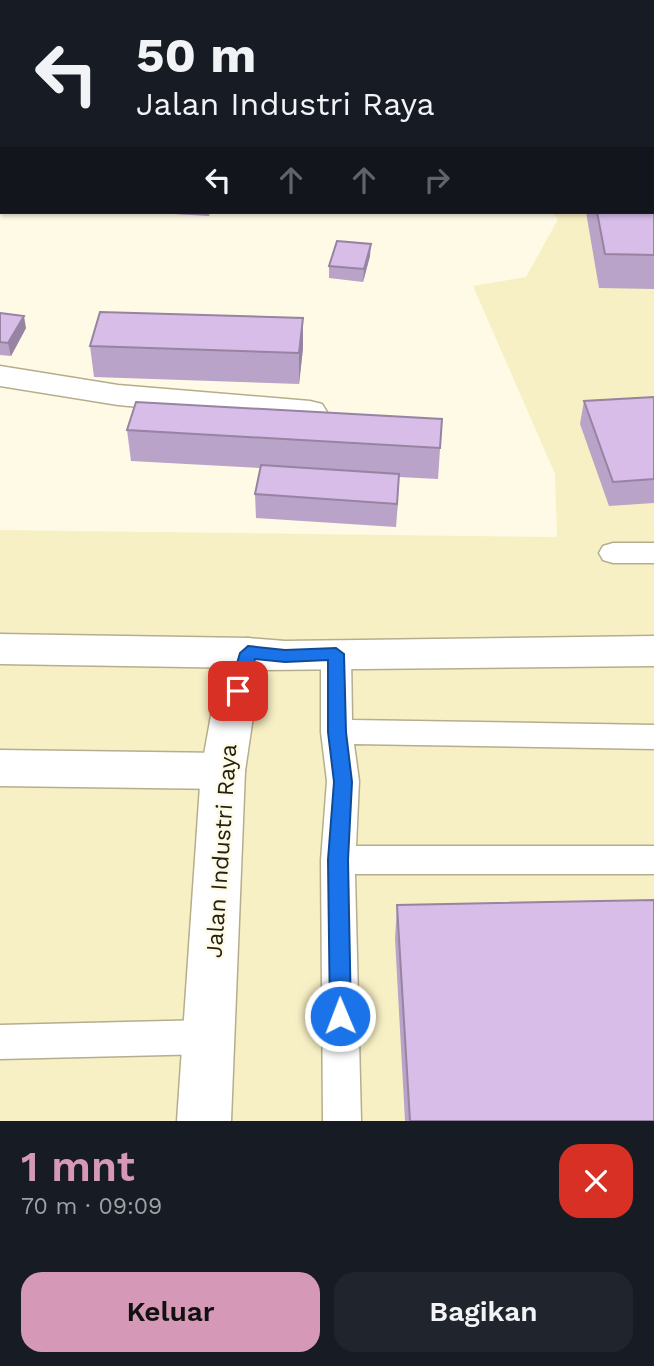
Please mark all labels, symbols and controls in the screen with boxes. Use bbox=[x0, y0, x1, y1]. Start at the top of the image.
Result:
text: 50 m bbox=[136, 26, 256, 84]
icon: left bbox=[21, 28, 112, 119]
text: Jalan Industri Raya bbox=[136, 85, 435, 123]
icon: left bbox=[199, 161, 237, 199]
icon: ahead bbox=[272, 161, 310, 199]
icon: ahead bbox=[345, 161, 383, 199]
icon: right bbox=[418, 161, 456, 199]
pin bbox=[208, 661, 268, 721]
icon: arrive bbox=[219, 672, 257, 710]
street label: Jalan Industri Raya bbox=[201, 743, 242, 959]
position arrow bbox=[303, 979, 377, 1053]
text: 1 mnt bbox=[21, 1142, 135, 1191]
button: close bbox=[559, 1144, 633, 1218]
text: 70 m · 09:09 bbox=[21, 1193, 162, 1220]
button: Keluar bbox=[21, 1272, 320, 1352]
button: Bagikan bbox=[334, 1272, 633, 1352]

